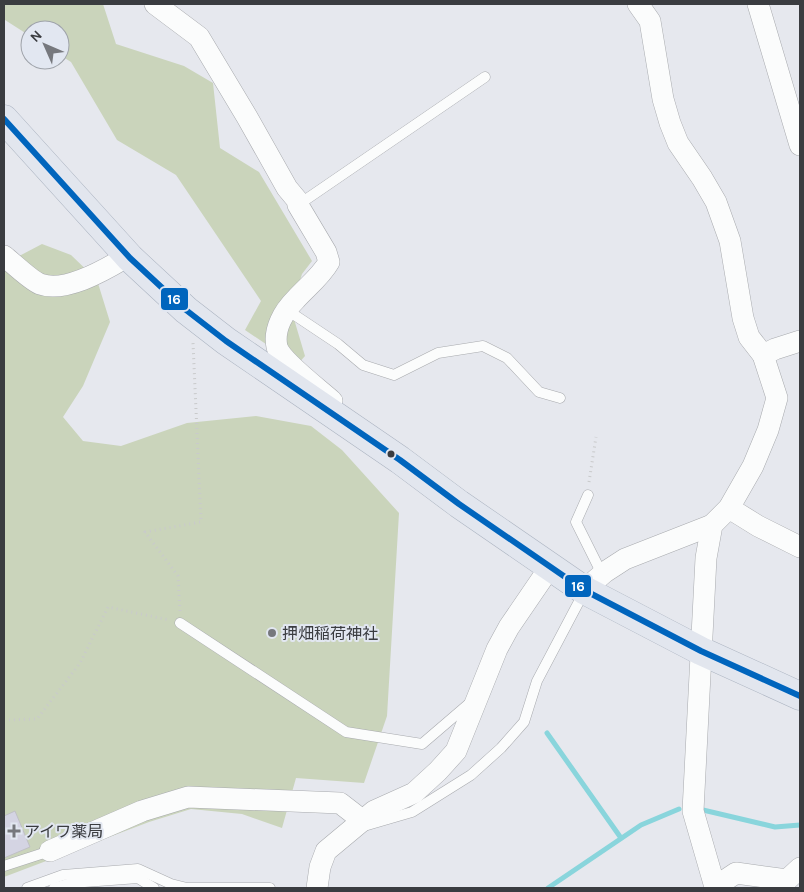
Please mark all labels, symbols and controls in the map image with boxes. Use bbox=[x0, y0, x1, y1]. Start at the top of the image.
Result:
north arrow bbox=[20, 20, 70, 70]
text: N bbox=[27, 27, 46, 46]
line badge: 16 bbox=[160, 287, 189, 311]
text: 16 bbox=[167, 291, 181, 308]
unlabelled marker bbox=[386, 449, 396, 459]
line badge: 16 bbox=[564, 574, 592, 598]
text: 16 bbox=[571, 578, 585, 595]
place label: 押畑稲荷神社 bbox=[282, 624, 378, 643]
marker: 押畑稲荷神社 bbox=[266, 627, 278, 639]
place label: アイワ薬局 bbox=[24, 822, 103, 841]
marker: アイワ薬局 bbox=[8, 825, 20, 837]

